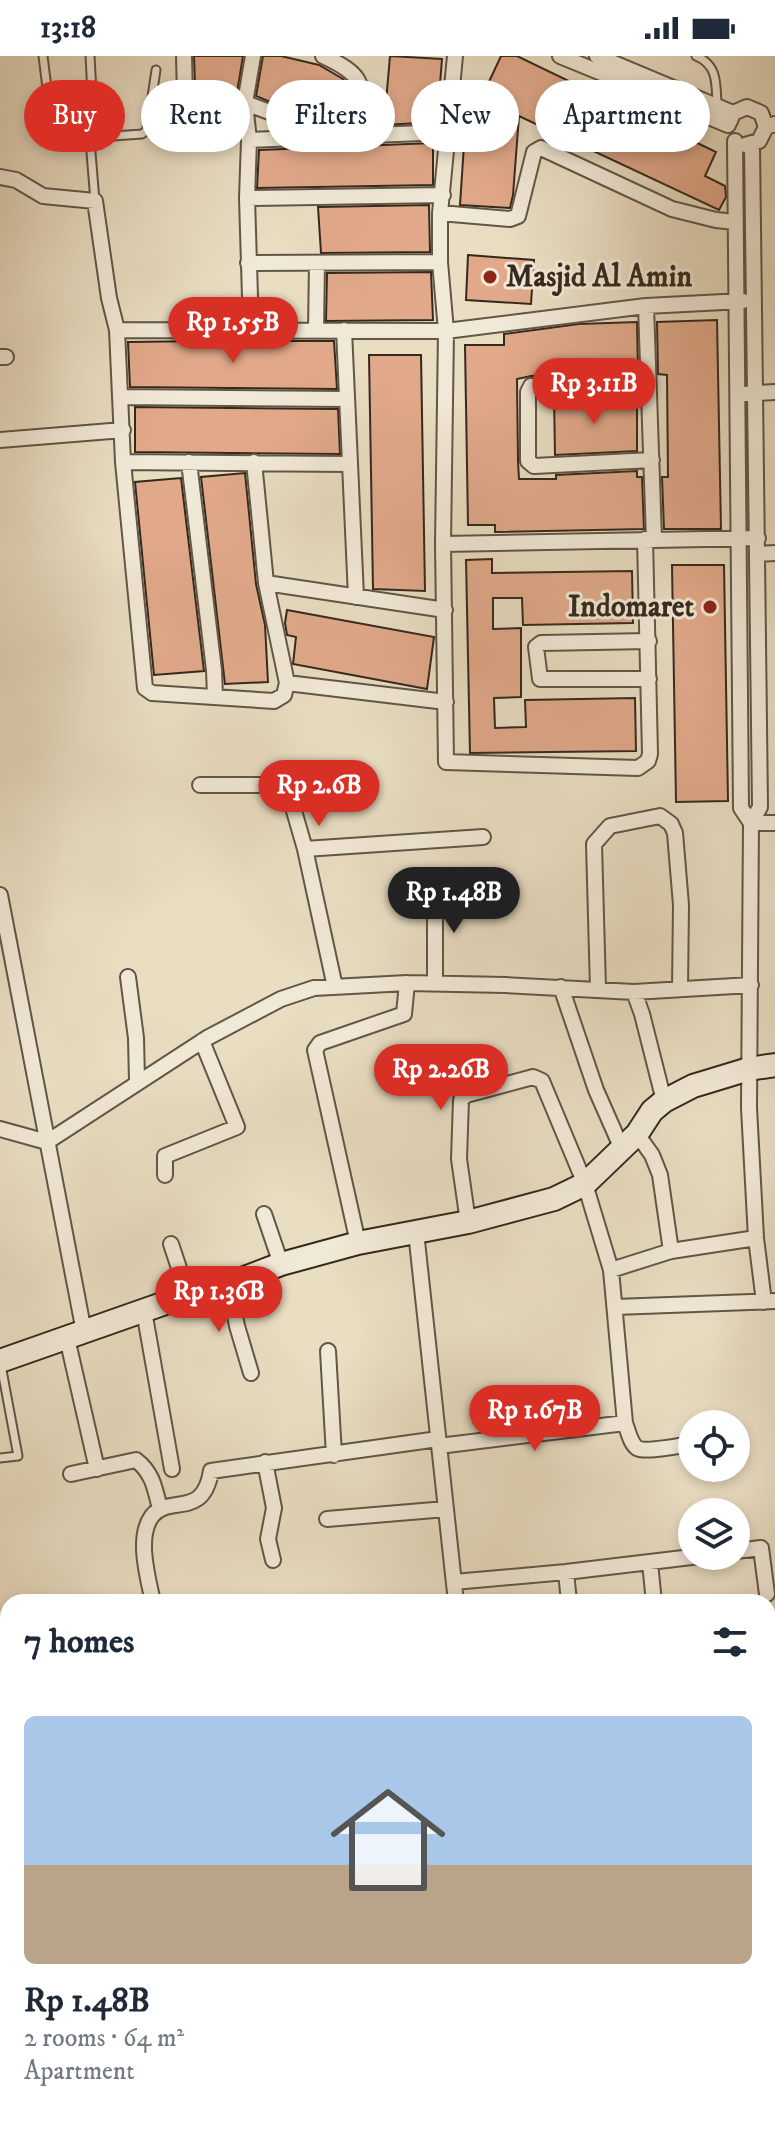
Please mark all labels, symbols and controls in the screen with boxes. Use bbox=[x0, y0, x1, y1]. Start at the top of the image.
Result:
text: 13:18 bbox=[40, 10, 96, 47]
chip: Buy bbox=[24, 80, 125, 152]
chip: Rent bbox=[141, 80, 250, 152]
chip: Filters bbox=[266, 80, 395, 152]
chip: New bbox=[411, 80, 519, 152]
chip: Apartment bbox=[535, 80, 710, 152]
place label: Masjid Al Amin bbox=[506, 259, 692, 296]
marker: Masjid Al Amin bbox=[481, 268, 499, 286]
pin: Rp 1.55B bbox=[150, 297, 316, 365]
text: Rp 1.55B bbox=[186, 306, 280, 339]
pin: Rp 3.11B bbox=[511, 358, 677, 426]
text: Rp 3.11B bbox=[550, 367, 638, 400]
place label: Indomaret bbox=[568, 589, 694, 626]
marker: Indomaret bbox=[701, 598, 719, 616]
pin: Rp 2.6B bbox=[245, 760, 393, 828]
text: Rp 2.6B bbox=[276, 769, 362, 802]
pin: Rp 1.48B bbox=[371, 867, 537, 935]
text: Rp 1.48B bbox=[406, 876, 502, 909]
pin: Rp 2.26B bbox=[358, 1044, 524, 1112]
text: Rp 2.26B bbox=[392, 1053, 490, 1086]
pin: Rp 1.36B bbox=[136, 1266, 302, 1334]
text: Rp 1.36B bbox=[173, 1275, 265, 1308]
pin: Rp 1.67B bbox=[452, 1385, 618, 1453]
text: Rp 1.67B bbox=[487, 1394, 583, 1427]
map controls bbox=[678, 1410, 750, 1570]
button: locate bbox=[678, 1410, 750, 1482]
button: layers bbox=[678, 1498, 750, 1570]
icon: filters bbox=[708, 1620, 752, 1664]
text: 7 homes bbox=[24, 1621, 134, 1663]
icon: home bbox=[316, 1768, 460, 1912]
text: Rp 1.48B bbox=[24, 1980, 150, 2022]
text: 2 rooms · 64 m² bbox=[24, 2022, 184, 2055]
text: Apartment bbox=[24, 2055, 135, 2088]

